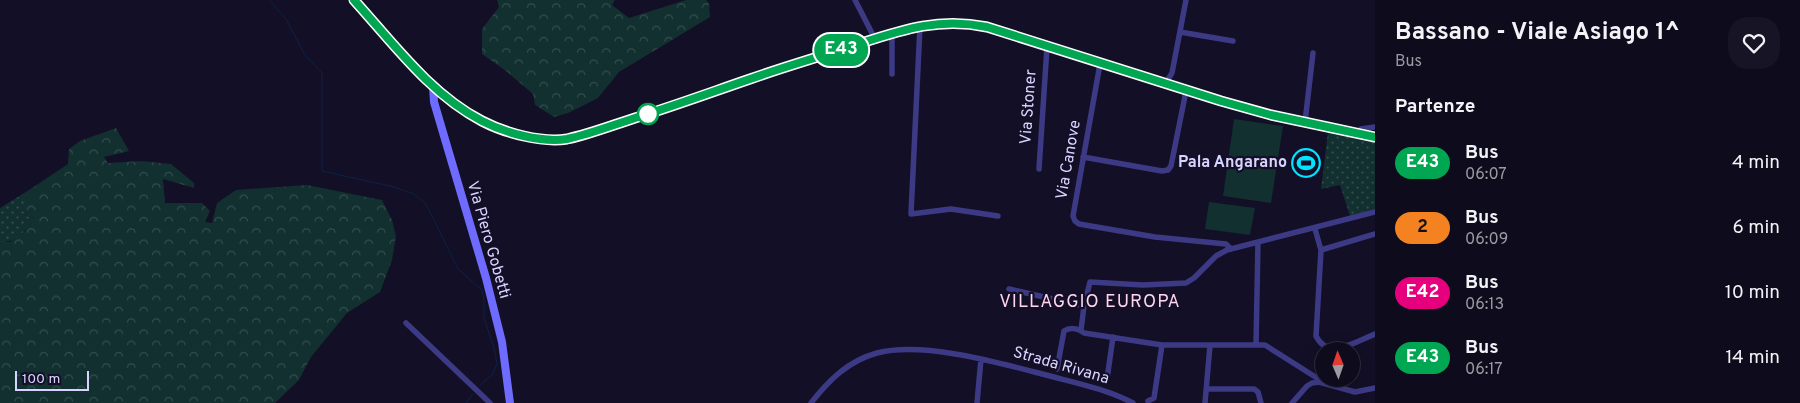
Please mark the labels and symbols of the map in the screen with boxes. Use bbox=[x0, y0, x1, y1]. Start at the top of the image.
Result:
line badge: E43 bbox=[812, 34, 870, 66]
street label: Via Stoner bbox=[1016, 69, 1042, 145]
unlabelled marker bbox=[637, 103, 659, 125]
street label: Via Canove bbox=[1052, 119, 1086, 201]
sports icon: Pala Angarano bbox=[1291, 148, 1321, 178]
place label: Pala Angarano bbox=[1178, 153, 1287, 173]
street label: Via Piero Gobetti bbox=[462, 179, 514, 301]
district label: VILLAGGIO EUROPA bbox=[999, 291, 1181, 314]
north arrow bbox=[1315, 342, 1360, 388]
street label: Strada Rivana bbox=[1011, 343, 1111, 389]
scale bar bbox=[15, 368, 89, 391]

